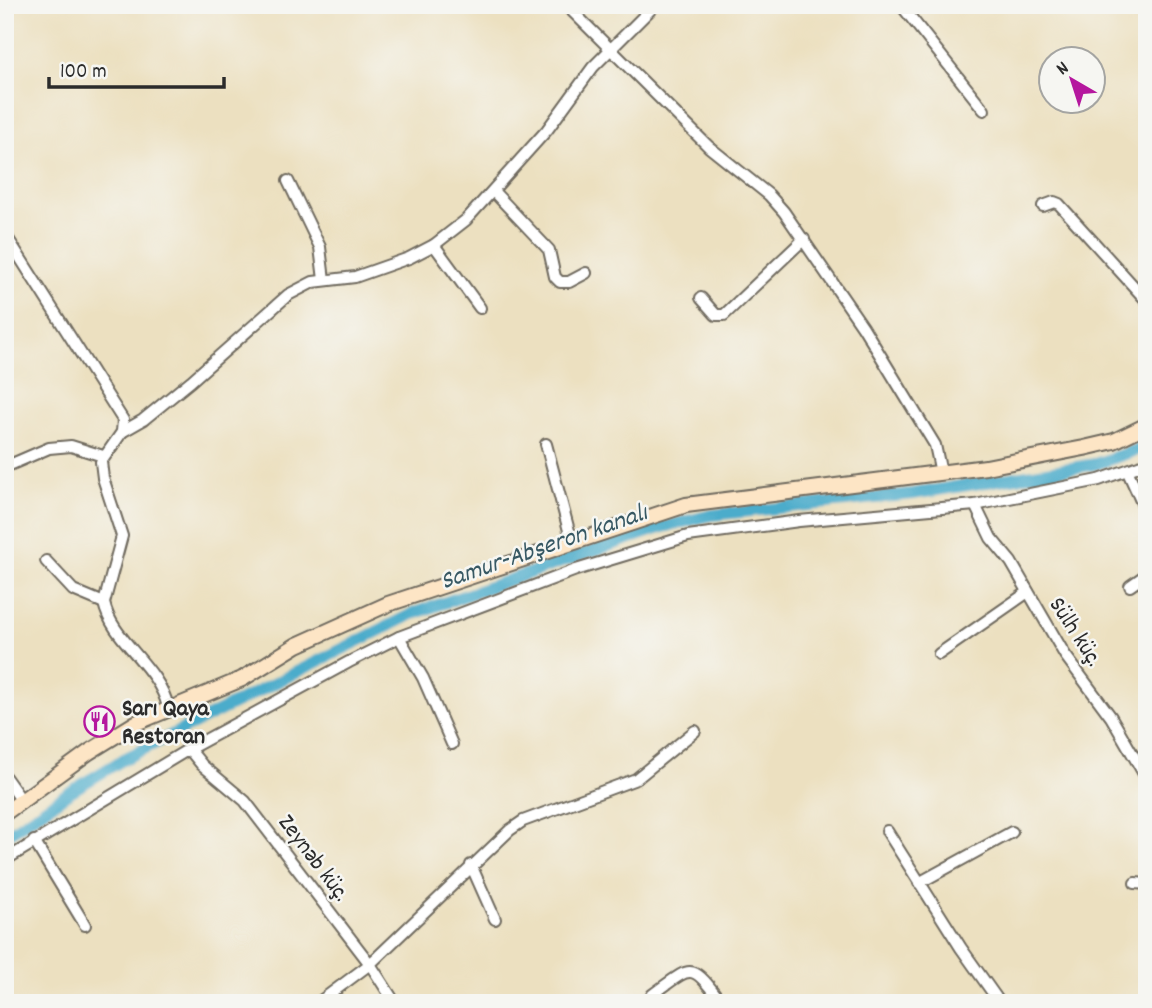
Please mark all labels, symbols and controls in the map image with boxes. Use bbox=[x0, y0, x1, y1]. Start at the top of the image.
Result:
scale bar bbox=[49, 46, 224, 90]
north arrow bbox=[1036, 46, 1106, 116]
text: N bbox=[1051, 56, 1076, 83]
text: 100 m bbox=[60, 58, 107, 88]
water label: Samur-Abşeron kanalı bbox=[436, 495, 655, 601]
street label: Sülh küç. bbox=[1039, 591, 1110, 674]
place label: Sarı Qaya Restoran bbox=[122, 693, 210, 755]
restaurant icon: Sarı Qaya Restoran bbox=[82, 704, 116, 738]
street label: Zeynəb küç. bbox=[268, 808, 357, 910]

